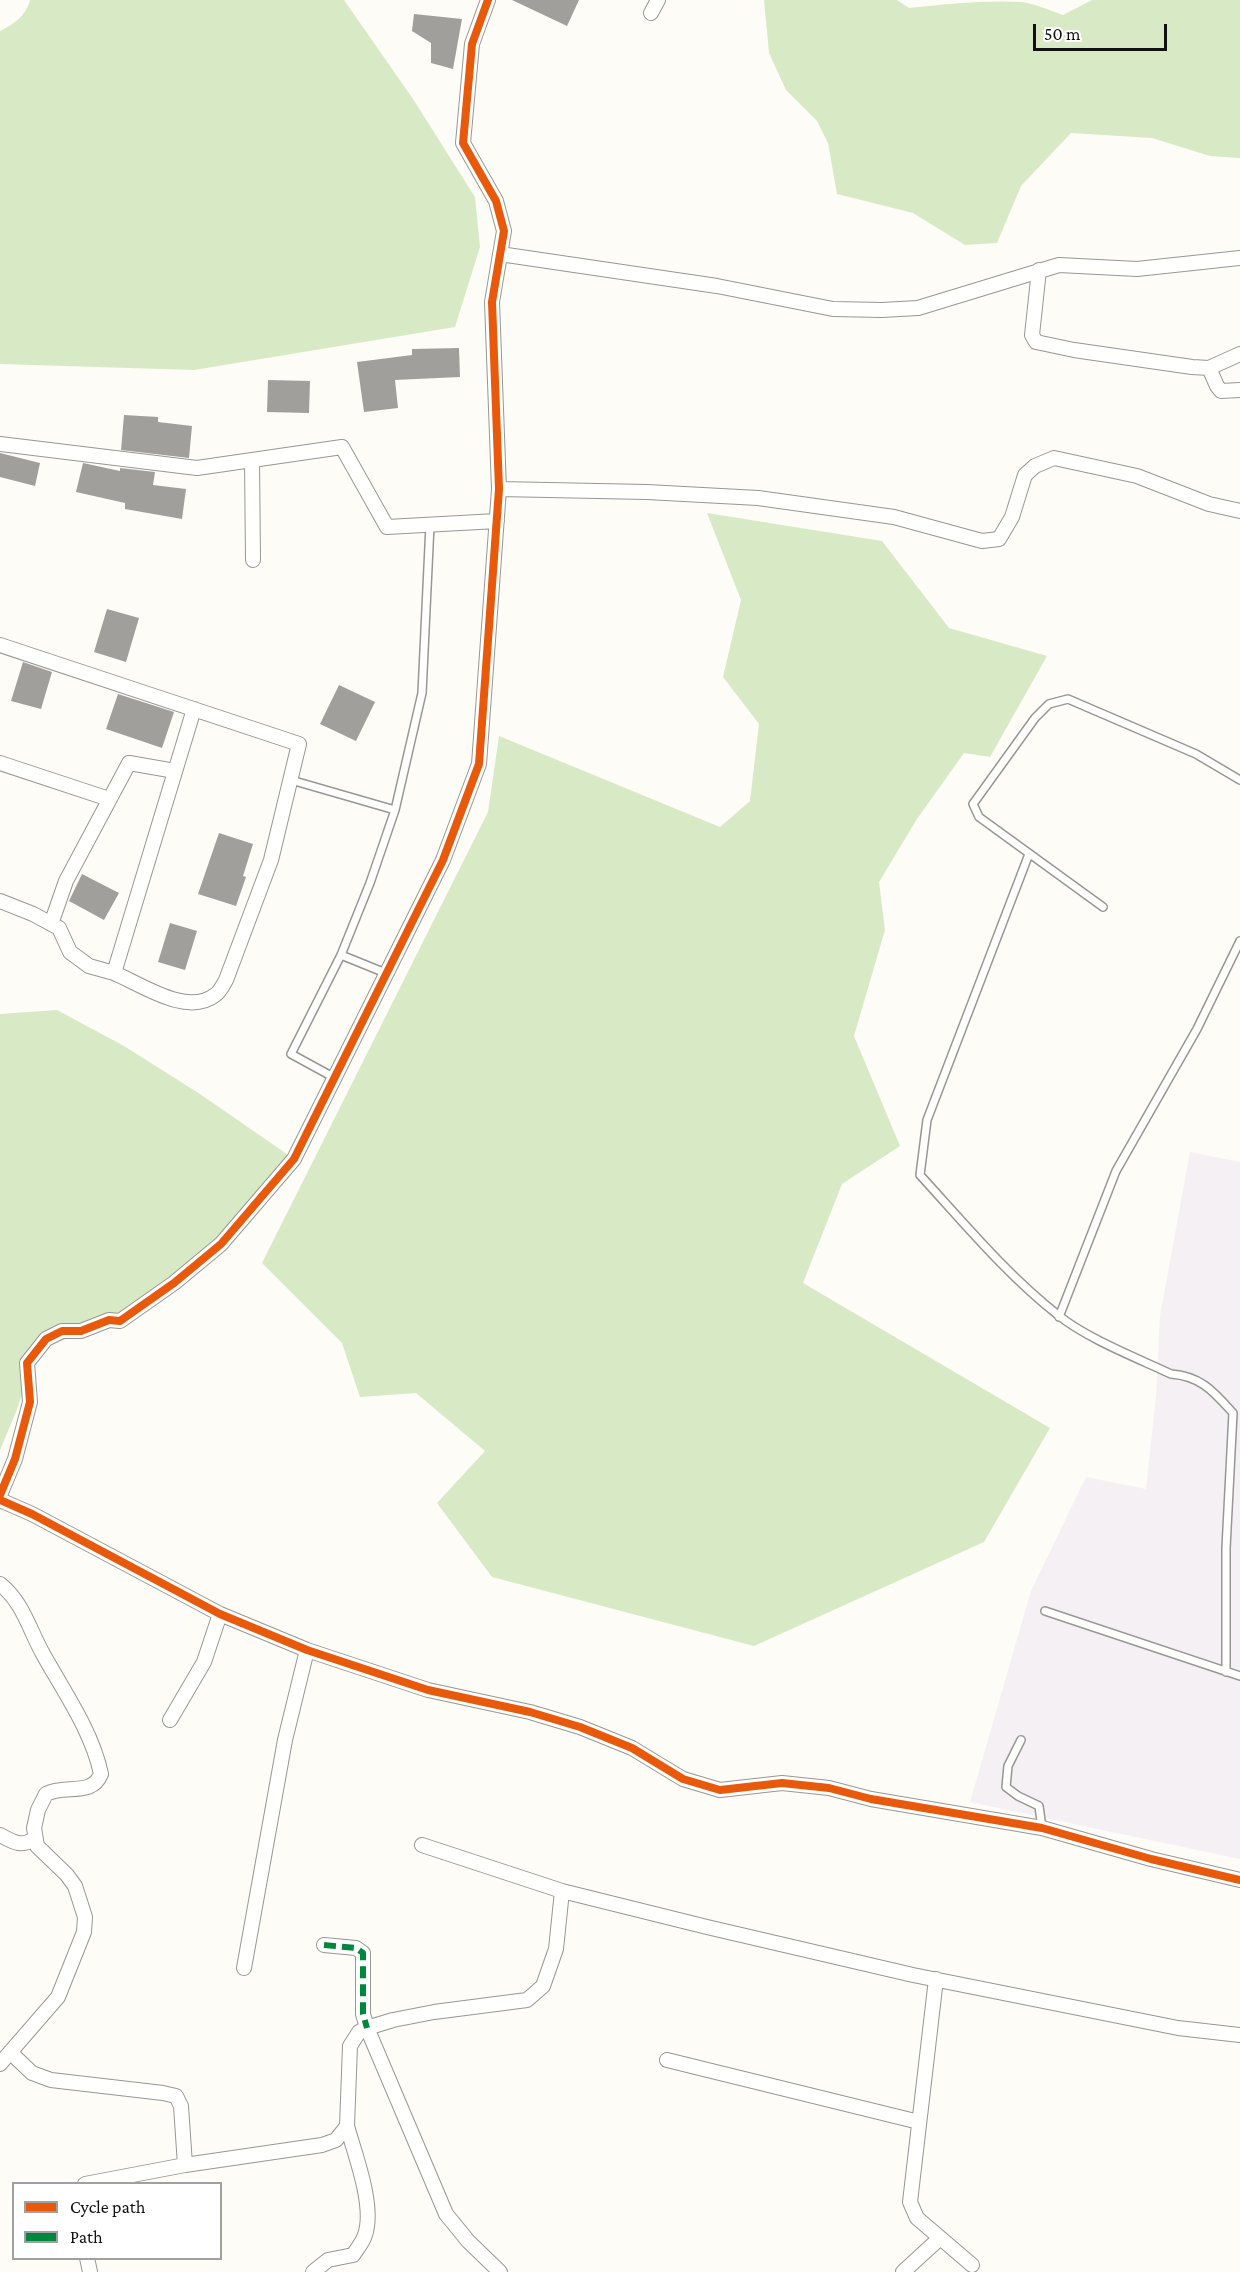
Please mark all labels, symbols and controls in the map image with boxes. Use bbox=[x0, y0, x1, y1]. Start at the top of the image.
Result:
scale bar bbox=[1036, 12, 1170, 50]
text: 50 m bbox=[1044, 24, 1081, 44]
legend bbox=[12, 2182, 222, 2260]
text: Cycle path bbox=[70, 2197, 145, 2217]
text: Path bbox=[70, 2227, 103, 2247]

